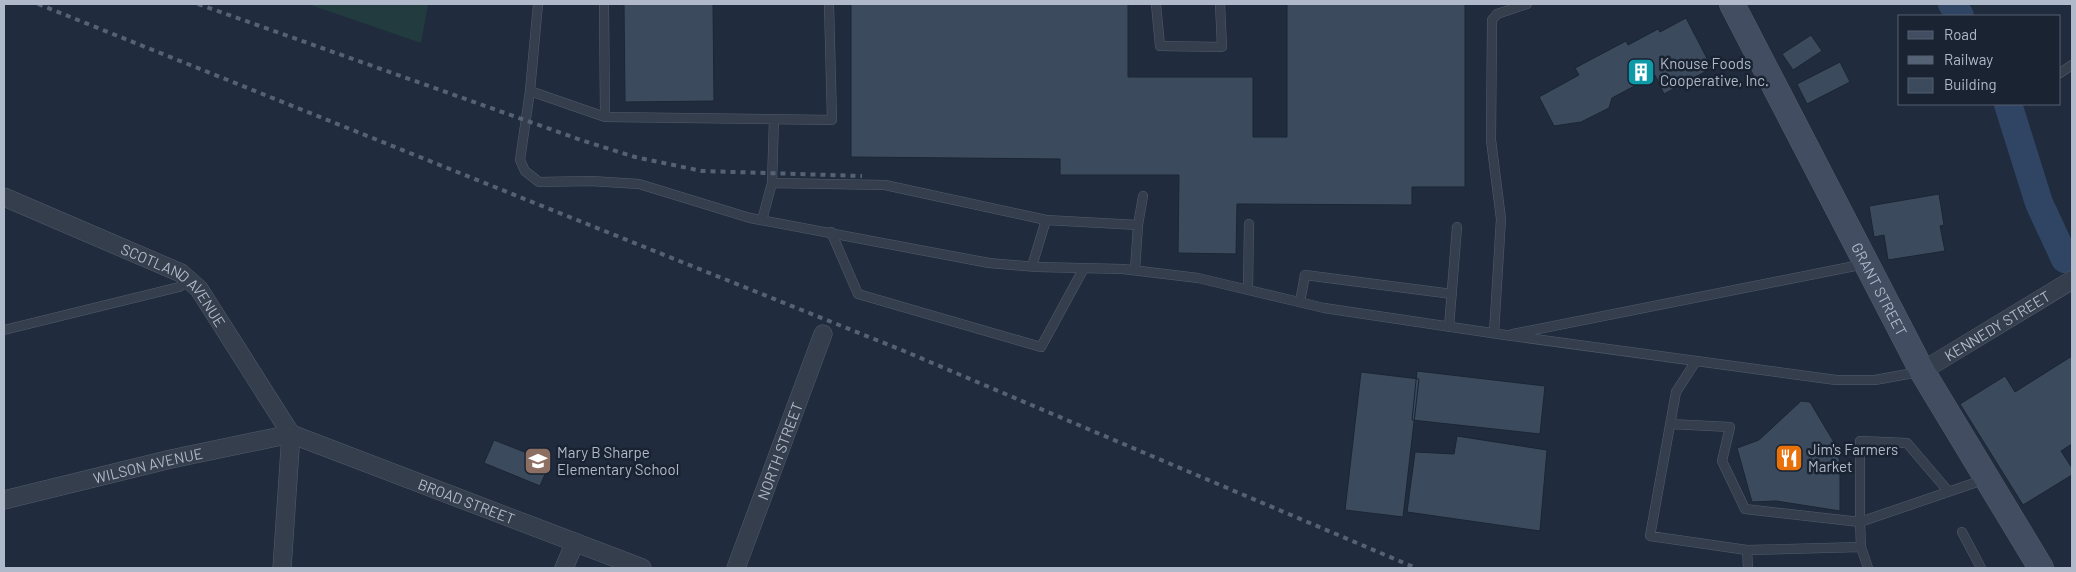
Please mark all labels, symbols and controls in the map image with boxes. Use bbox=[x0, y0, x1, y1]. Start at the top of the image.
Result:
legend bbox=[1898, 15, 2061, 105]
text: Road bbox=[1944, 25, 1977, 43]
text: Railway bbox=[1944, 50, 1993, 68]
place label: Knouse Foods Cooperative, Inc. bbox=[1660, 54, 1769, 89]
building icon: Knouse Foods Cooperative, Inc. bbox=[1626, 57, 1656, 87]
text: Building bbox=[1944, 75, 1997, 93]
street label: SCOTLAND AVENUE bbox=[118, 239, 230, 330]
street label: GRANT STREET bbox=[1848, 239, 1911, 339]
street label: KENNEDY STREET bbox=[1941, 286, 2053, 364]
street label: NORTH STREET bbox=[753, 399, 806, 502]
place label: Jim's Farmers Market bbox=[1808, 440, 1898, 475]
place label: Mary B Sharpe Elementary School bbox=[557, 443, 679, 478]
restaurant icon: Jim's Farmers Market bbox=[1774, 443, 1804, 473]
street label: WILSON AVENUE bbox=[91, 444, 204, 487]
school or university icon: Mary B Sharpe Elementary School bbox=[523, 446, 553, 476]
street label: BROAD STREET bbox=[416, 474, 518, 528]

